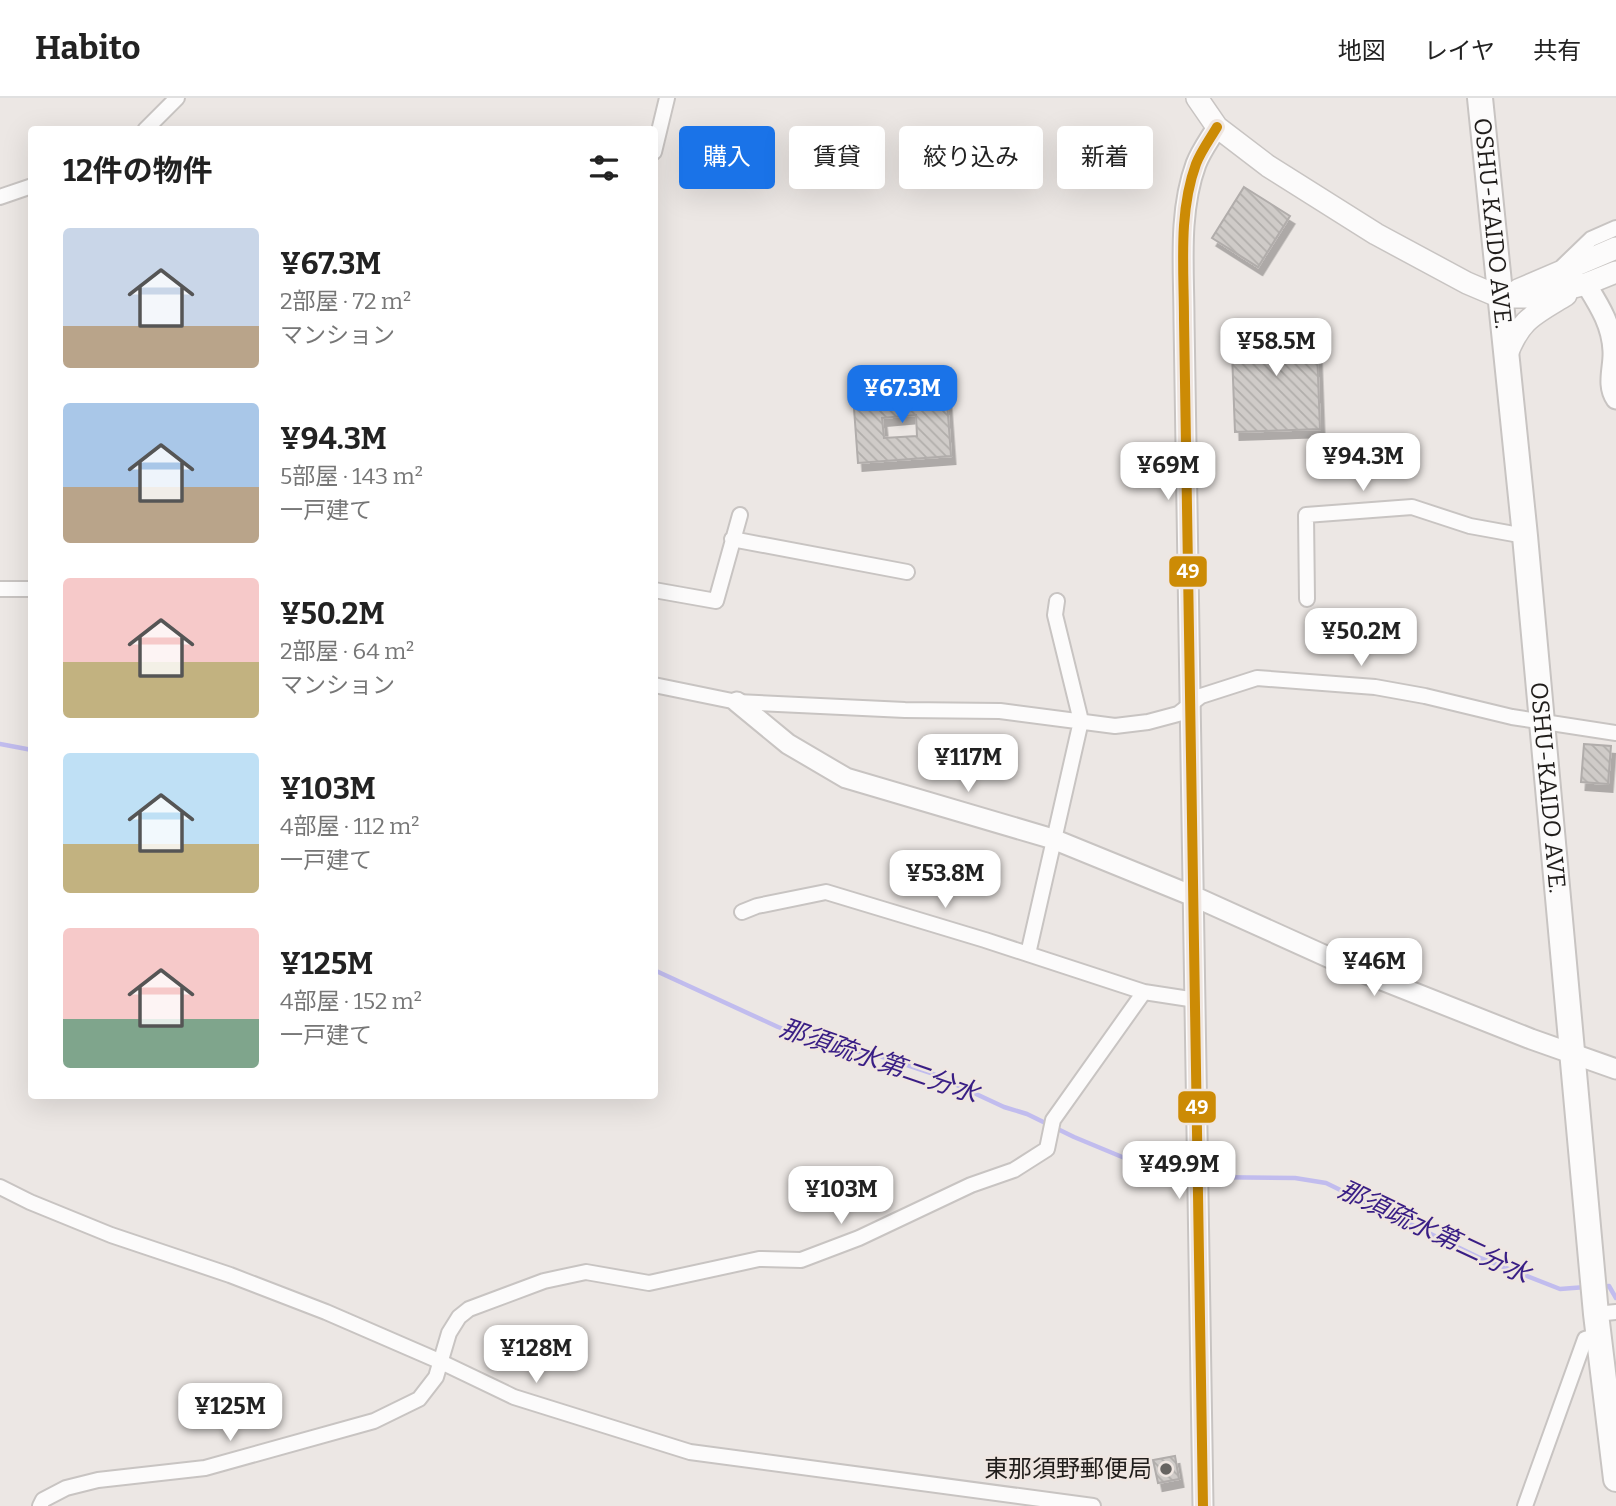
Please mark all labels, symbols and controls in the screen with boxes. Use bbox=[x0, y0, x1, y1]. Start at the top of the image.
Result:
text: Habito bbox=[35, 28, 141, 68]
text: 地図 bbox=[1338, 37, 1386, 65]
text: レイヤ bbox=[1424, 37, 1495, 65]
text: 共有 bbox=[1533, 37, 1581, 65]
street label: OSHU-KAIDO AVE. bbox=[1468, 117, 1518, 330]
chip: 購入 bbox=[679, 126, 775, 189]
chip: 賃貸 bbox=[789, 126, 885, 189]
chip: 絞り込み bbox=[899, 126, 1043, 189]
chip: 新着 bbox=[1057, 126, 1153, 189]
icon: filters bbox=[585, 149, 623, 187]
text: 12件の物件 bbox=[63, 153, 213, 189]
text: ¥67.3M bbox=[280, 246, 381, 282]
icon: home bbox=[119, 256, 203, 340]
text: 2部屋 · 72 m² bbox=[280, 287, 411, 315]
pin: ¥58.5M bbox=[1219, 318, 1333, 378]
text: マンション bbox=[280, 321, 395, 349]
text: ¥58.5M bbox=[1236, 327, 1316, 355]
pin: ¥67.3M bbox=[845, 366, 959, 425]
text: ¥67.3M bbox=[863, 374, 941, 402]
text: ¥94.3M bbox=[280, 421, 387, 457]
icon: home bbox=[119, 431, 203, 515]
pin: ¥94.3M bbox=[1306, 434, 1420, 493]
pin: ¥69M bbox=[1127, 442, 1209, 502]
text: ¥94.3M bbox=[1322, 442, 1404, 470]
text: ¥69M bbox=[1136, 451, 1200, 479]
text: 5部屋 · 143 m² bbox=[280, 462, 423, 490]
text: 一戸建て bbox=[280, 496, 372, 524]
line badge: 49 bbox=[1168, 555, 1208, 588]
text: 49 bbox=[1177, 560, 1199, 583]
text: ¥50.2M bbox=[280, 596, 385, 632]
icon: home bbox=[119, 606, 203, 690]
pin: ¥50.2M bbox=[1304, 608, 1418, 668]
text: ¥50.2M bbox=[1321, 617, 1401, 645]
text: 2部屋 · 64 m² bbox=[280, 637, 414, 665]
text: マンション bbox=[280, 671, 395, 699]
street label: OSHU-KAIDO AVE. bbox=[1524, 681, 1572, 894]
pin: ¥117M bbox=[919, 734, 1017, 794]
text: ¥117M bbox=[934, 743, 1002, 771]
text: ¥103M bbox=[280, 771, 376, 807]
icon: home bbox=[119, 781, 203, 865]
text: 4部屋 · 112 m² bbox=[280, 812, 419, 840]
text: 一戸建て bbox=[280, 846, 372, 874]
pin: ¥53.8M bbox=[888, 850, 1002, 910]
text: ¥53.8M bbox=[906, 859, 984, 887]
pin: ¥46M bbox=[1333, 939, 1415, 998]
text: ¥125M bbox=[280, 946, 373, 982]
text: ¥46M bbox=[1342, 947, 1406, 975]
icon: home bbox=[119, 956, 203, 1040]
text: 4部屋 · 152 m² bbox=[280, 987, 422, 1015]
water label: 那須疏水第二分水 bbox=[776, 1012, 985, 1110]
text: 一戸建て bbox=[280, 1021, 372, 1049]
line badge: 49 bbox=[1177, 1090, 1217, 1124]
text: 49 bbox=[1186, 1096, 1208, 1119]
pin: ¥49.9M bbox=[1122, 1142, 1236, 1201]
text: ¥49.9M bbox=[1139, 1150, 1219, 1178]
pin: ¥103M bbox=[792, 1166, 890, 1226]
water label: 那須疏水第二分水 bbox=[1333, 1174, 1538, 1291]
text: ¥103M bbox=[804, 1175, 878, 1203]
pin: ¥128M bbox=[487, 1326, 585, 1385]
text: ¥128M bbox=[500, 1334, 572, 1362]
pin: ¥125M bbox=[181, 1384, 279, 1443]
text: ¥125M bbox=[194, 1392, 266, 1420]
place label: 東那須野郵便局 bbox=[984, 1455, 1152, 1483]
marker: 東那須野郵便局 bbox=[1158, 1461, 1174, 1477]

